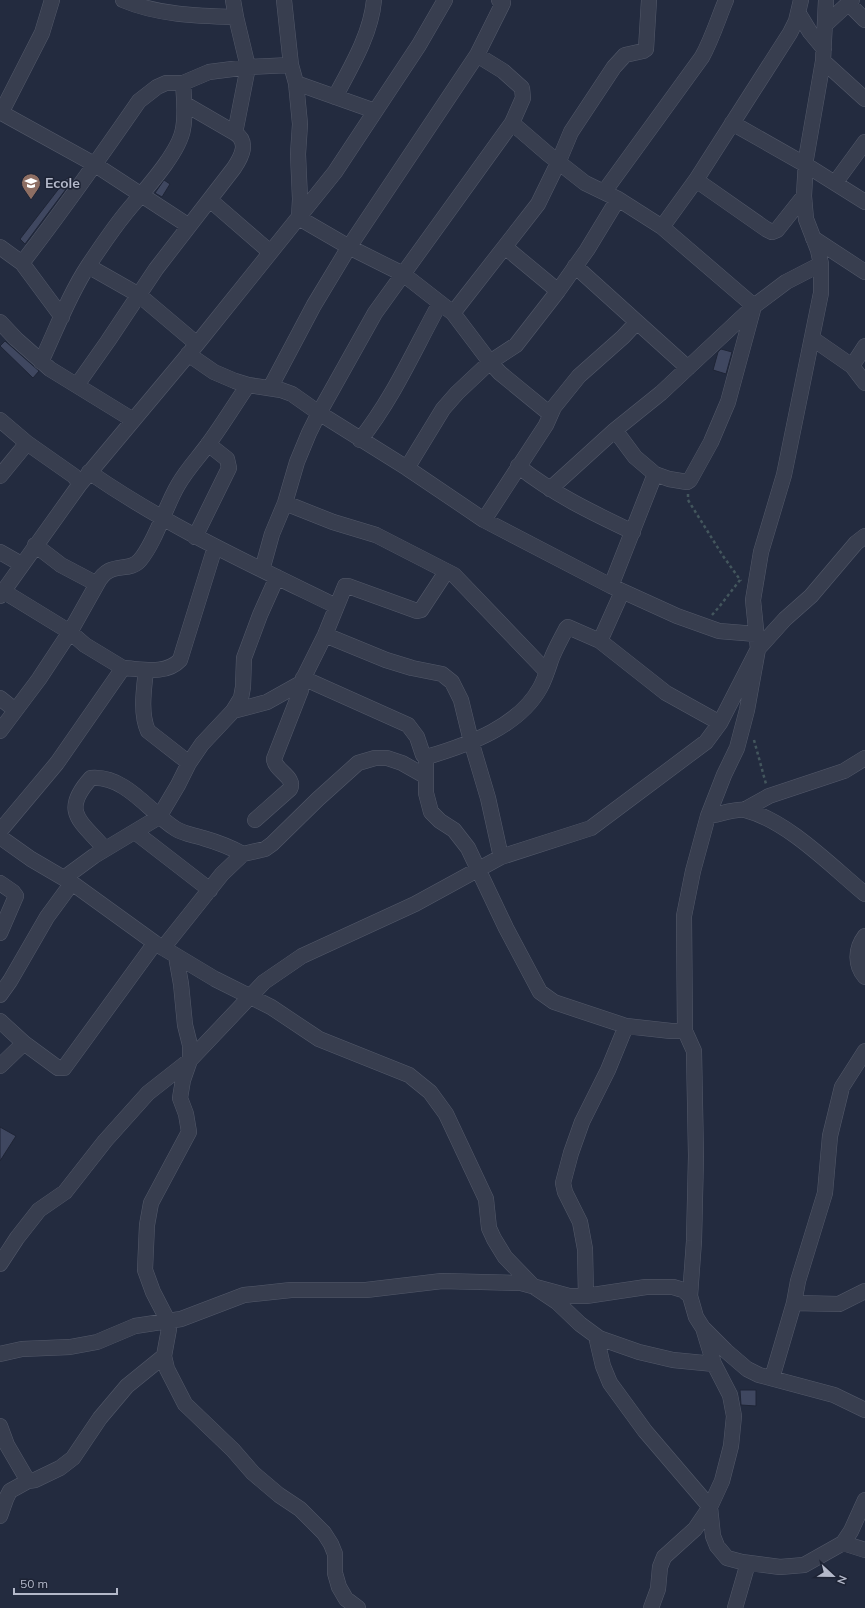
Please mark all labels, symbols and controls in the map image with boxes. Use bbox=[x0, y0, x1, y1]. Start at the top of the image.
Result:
school or university icon: Ecole bbox=[20, 172, 42, 200]
place label: Ecole bbox=[45, 174, 80, 192]
north arrow bbox=[813, 1556, 853, 1596]
scale bar bbox=[14, 1570, 117, 1596]
text: N bbox=[834, 1573, 850, 1586]
text: 50 m bbox=[20, 1576, 48, 1591]

